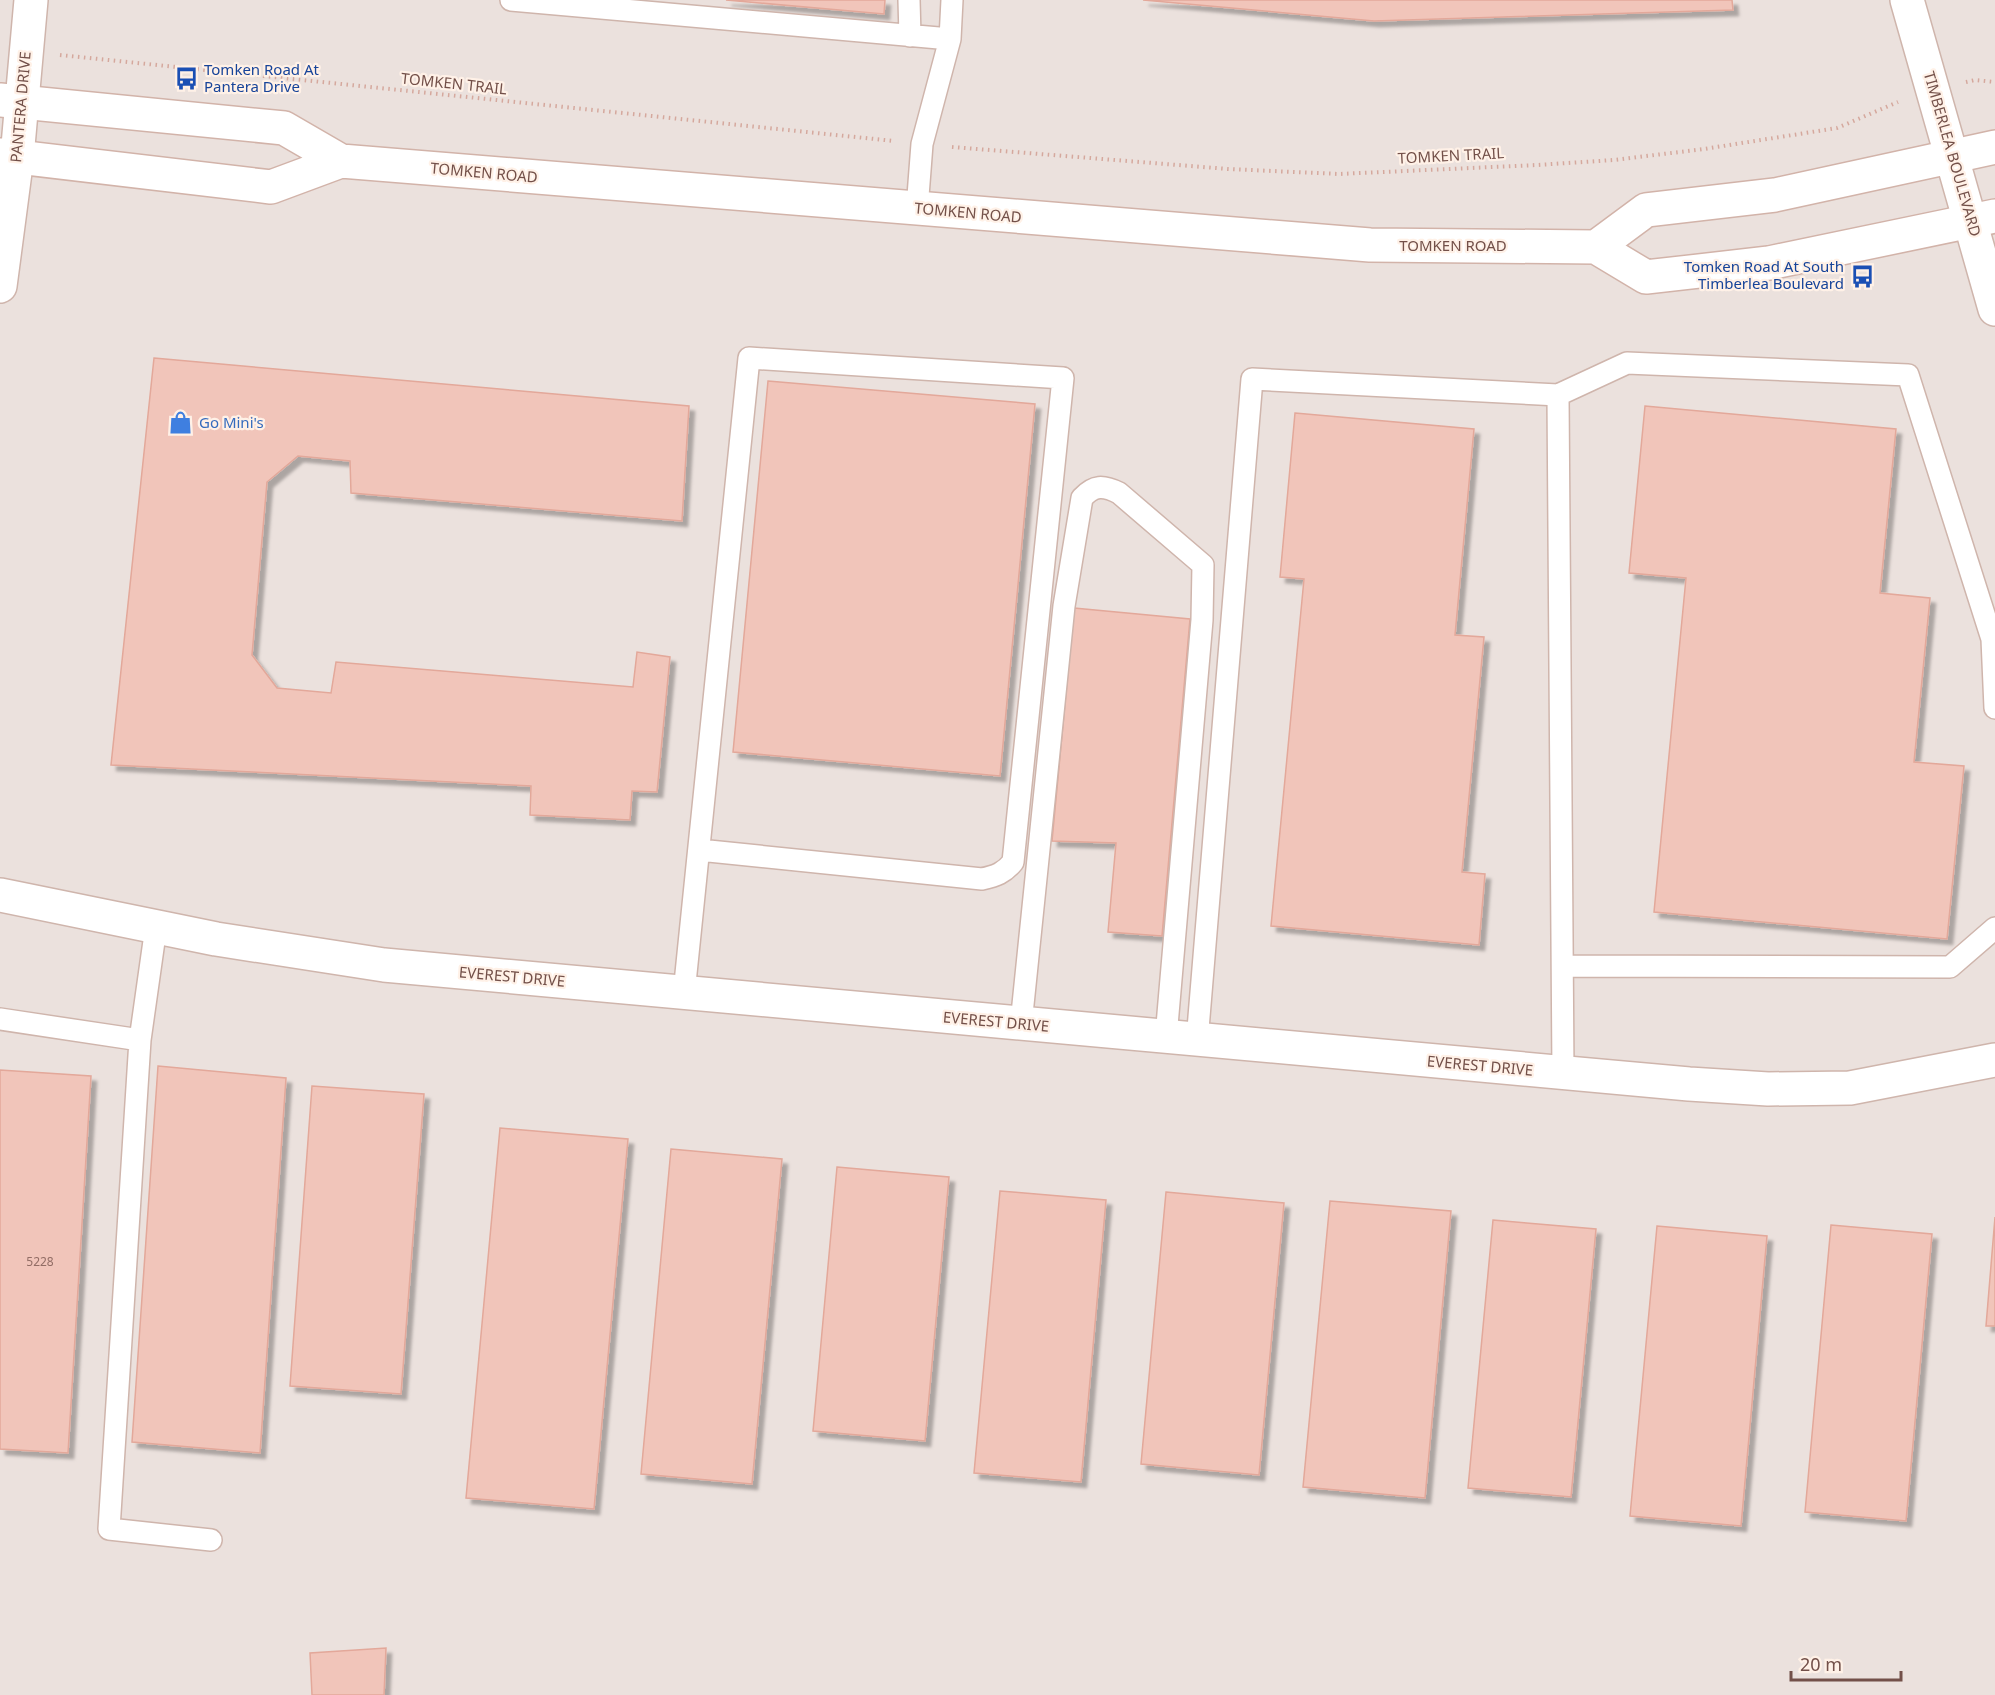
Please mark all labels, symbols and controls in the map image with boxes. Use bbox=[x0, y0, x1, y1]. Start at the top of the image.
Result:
street label: PANTERA DRIVE bbox=[5, 50, 35, 163]
place label: Tomken Road At Pantera Drive bbox=[204, 59, 320, 96]
bus stop icon: Tomken Road At Pantera Drive bbox=[173, 66, 199, 92]
street label: TOMKEN TRAIL bbox=[400, 67, 508, 99]
street label: TIMBERLEA BOULEVARD bbox=[1920, 69, 1986, 239]
street label: TOMKEN TRAIL bbox=[1397, 142, 1505, 168]
street label: TOMKEN ROAD bbox=[430, 157, 539, 187]
street label: TOMKEN ROAD bbox=[914, 197, 1023, 227]
street label: TOMKEN ROAD bbox=[1399, 235, 1507, 255]
place label: Tomken Road At South Timberlea Boulevard bbox=[1684, 256, 1844, 293]
bus stop icon: Tomken Road At South Timberlea Boulevard bbox=[1849, 263, 1875, 289]
shop icon: Go Mini's bbox=[168, 410, 194, 436]
place label: Go Mini's bbox=[199, 412, 264, 432]
street label: EVEREST DRIVE bbox=[458, 961, 566, 991]
street label: EVEREST DRIVE bbox=[942, 1006, 1050, 1036]
street label: EVEREST DRIVE bbox=[1426, 1050, 1534, 1080]
house number: 5228 bbox=[26, 1253, 54, 1270]
scale bar bbox=[1791, 1644, 1900, 1682]
text: 20 m bbox=[1800, 1652, 1842, 1676]

